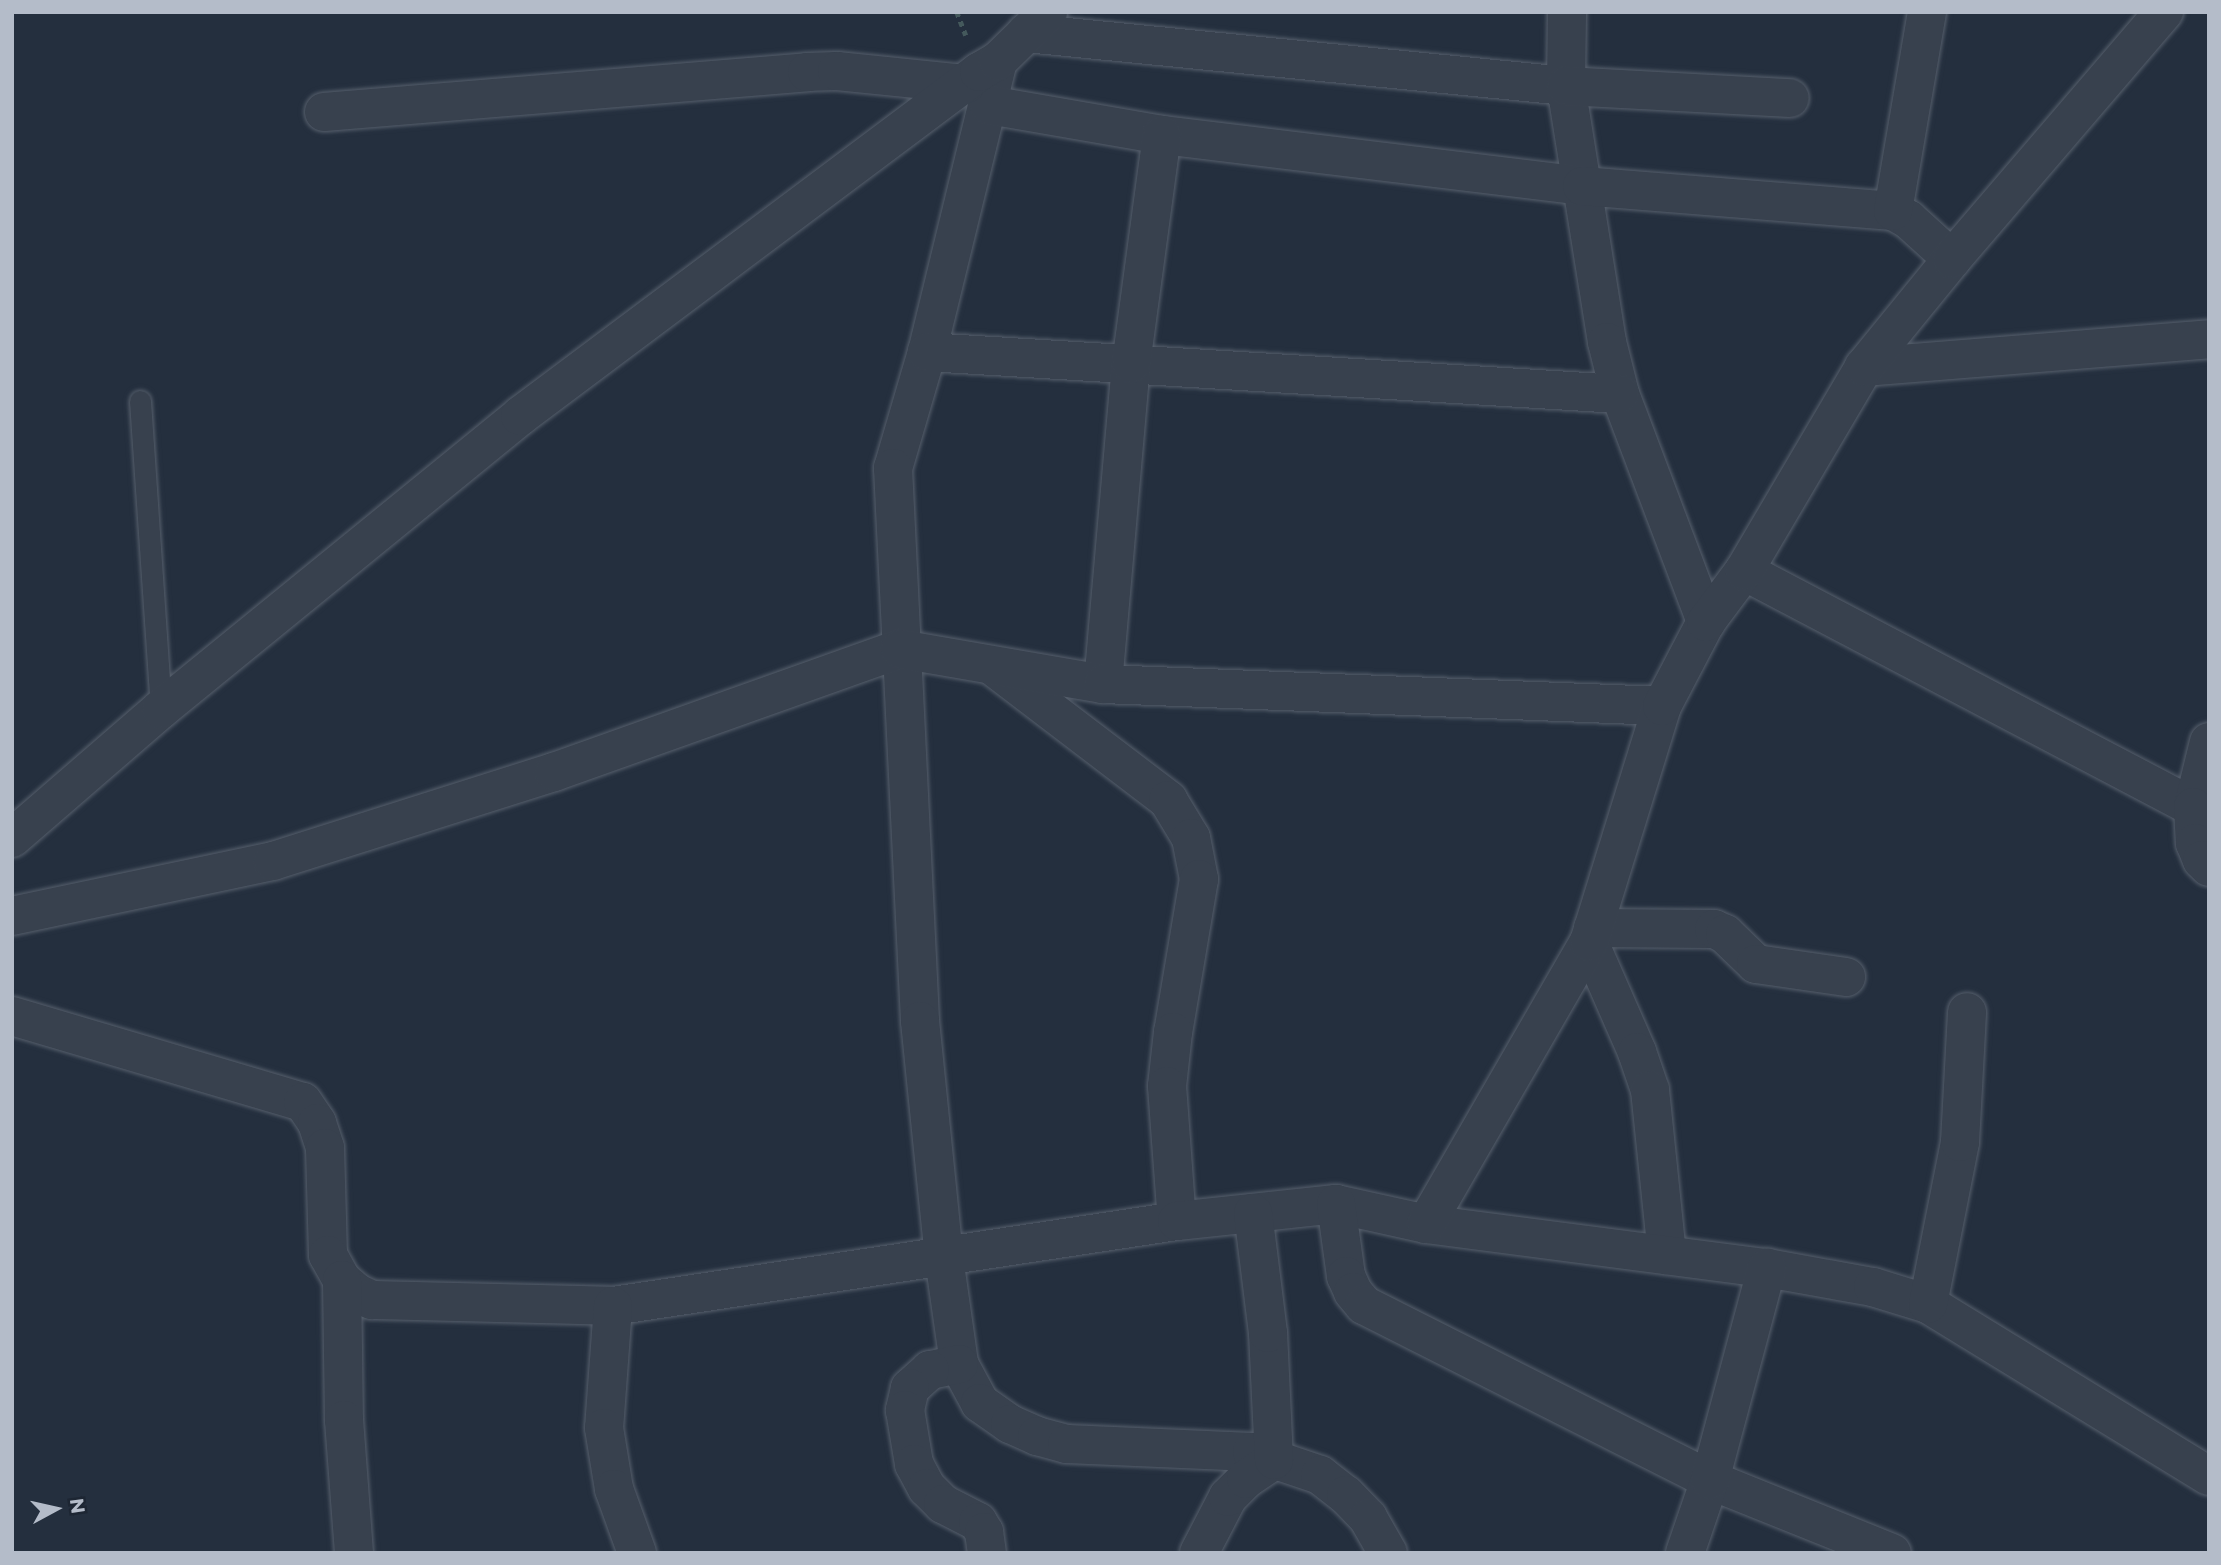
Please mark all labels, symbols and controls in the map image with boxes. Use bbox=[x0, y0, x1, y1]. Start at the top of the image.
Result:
north arrow bbox=[21, 1474, 91, 1544]
text: N bbox=[65, 1497, 90, 1515]

